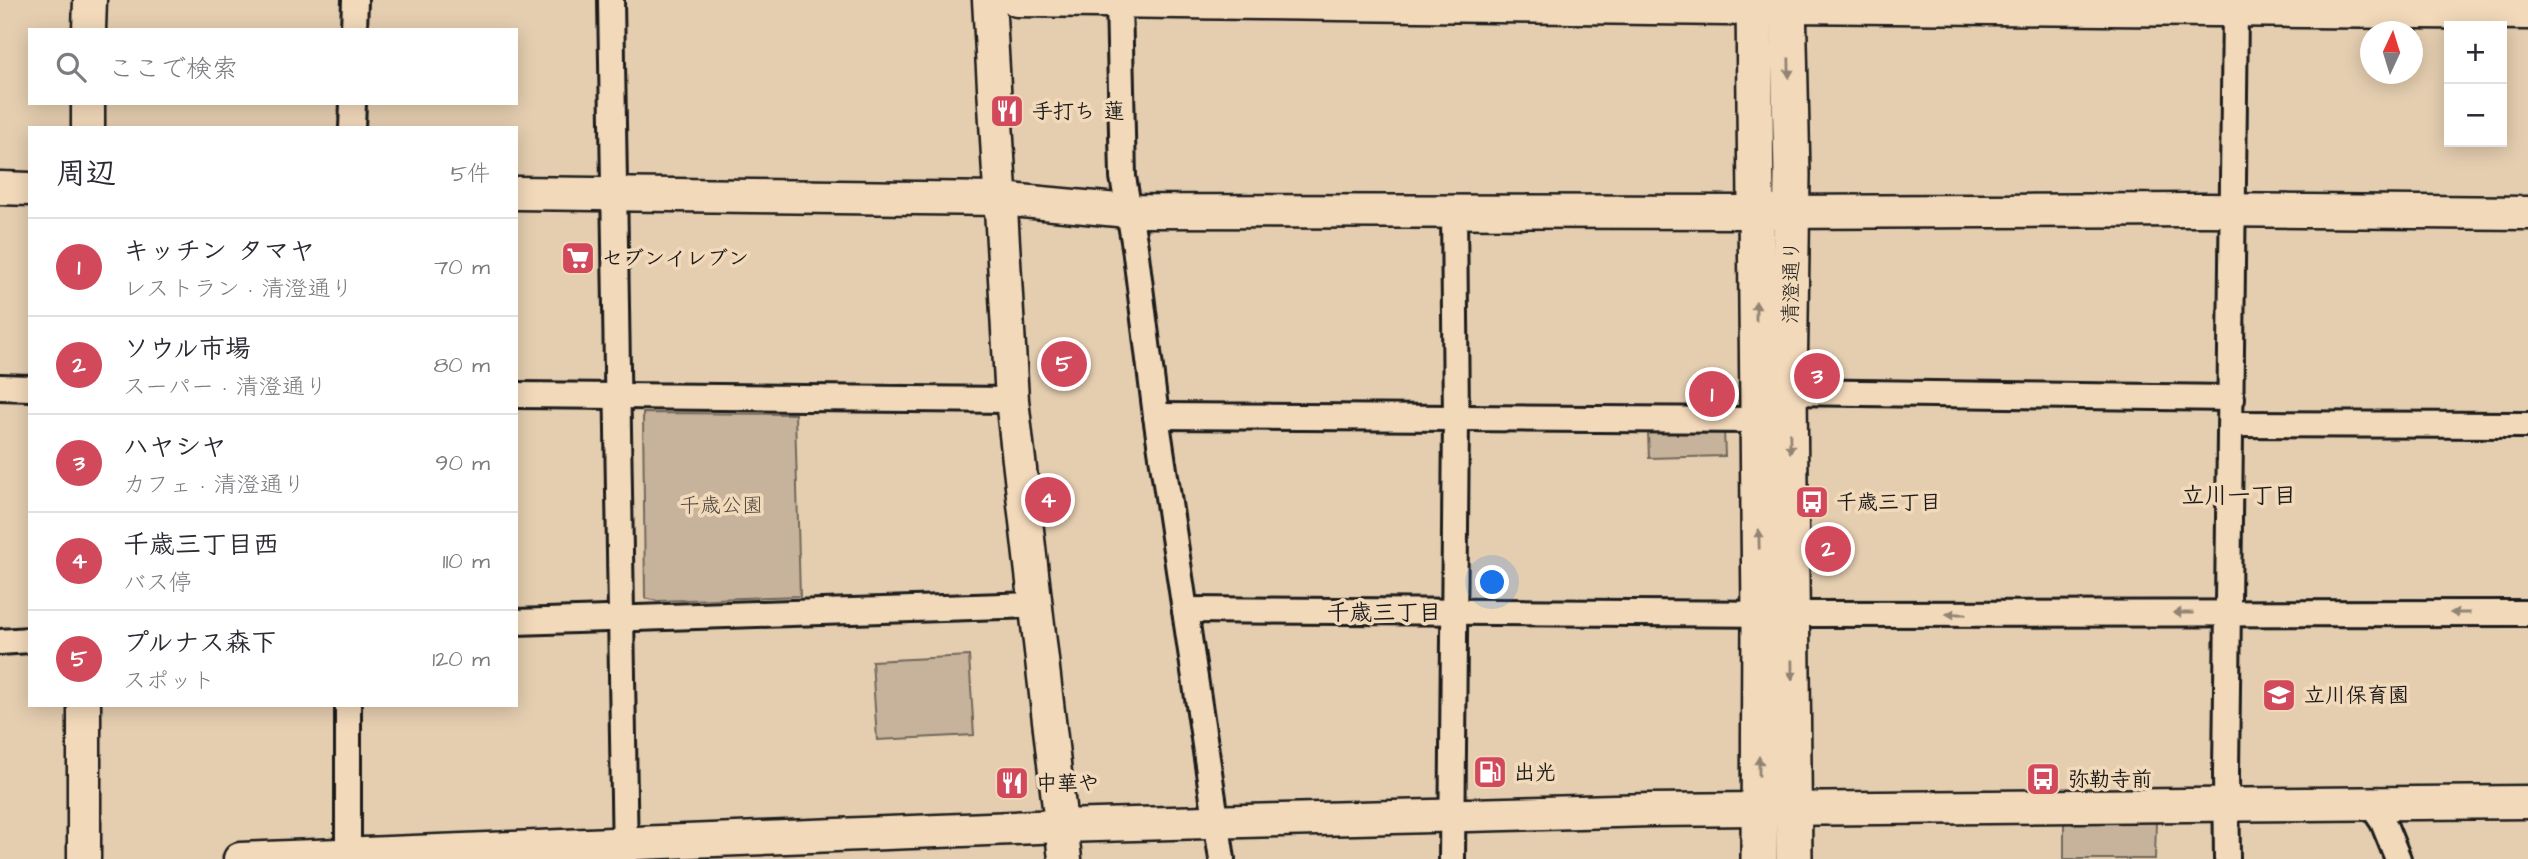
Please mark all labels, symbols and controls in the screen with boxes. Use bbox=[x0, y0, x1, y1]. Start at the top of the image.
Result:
north arrow bbox=[2360, 21, 2423, 84]
map controls bbox=[2444, 21, 2507, 147]
button: + bbox=[2444, 21, 2507, 84]
search box bbox=[28, 28, 518, 105]
icon: search bbox=[52, 48, 90, 86]
text: ここで検索 bbox=[108, 51, 238, 87]
one-way arrow bbox=[1784, 57, 1795, 79]
button: − bbox=[2444, 84, 2507, 147]
restaurant icon: 手打ち 蓮 bbox=[988, 92, 1026, 130]
place label: 手打ち 蓮 bbox=[1032, 97, 1124, 126]
text: 周辺 bbox=[56, 153, 116, 195]
text: 5件 bbox=[451, 158, 490, 190]
text: キッチン タマヤ bbox=[123, 233, 315, 269]
supermarket icon: セブンイレブン bbox=[559, 239, 597, 277]
street label: 清澄通り bbox=[1776, 240, 1807, 324]
place label: セブンイレブン bbox=[602, 244, 749, 273]
text: 1 bbox=[78, 251, 80, 283]
text: 70 m bbox=[434, 251, 490, 283]
text: レストラン · 清澄通り bbox=[123, 273, 354, 305]
one-way arrow bbox=[1750, 300, 1762, 322]
text: ソウル市場 bbox=[123, 331, 251, 367]
pin: 5 bbox=[1041, 338, 1087, 390]
text: 2 bbox=[72, 349, 86, 381]
text: 80 m bbox=[433, 349, 490, 381]
pin: 3 bbox=[1794, 350, 1840, 402]
pin: 1 bbox=[1689, 368, 1735, 420]
text: スーパー · 清澄通り bbox=[123, 371, 328, 403]
text: ハヤシヤ bbox=[123, 429, 227, 465]
one-way arrow bbox=[1784, 432, 1796, 454]
text: 3 bbox=[73, 447, 85, 479]
text: 90 m bbox=[435, 447, 490, 479]
text: カフェ · 清澄通り bbox=[123, 469, 306, 501]
pin: 4 bbox=[1025, 474, 1071, 526]
district label: 立川一丁目 bbox=[2182, 480, 2297, 512]
bus stop icon: 千歳三丁目 bbox=[1793, 483, 1831, 521]
place label: 千歳三丁目 bbox=[1836, 488, 1941, 517]
park label: 千歳公園 bbox=[679, 491, 763, 520]
pin: 2 bbox=[1805, 523, 1851, 575]
text: 千歳三丁目西 bbox=[123, 527, 279, 563]
one-way arrow bbox=[1753, 528, 1764, 550]
text: 4 bbox=[71, 545, 87, 577]
text: 110 m bbox=[442, 545, 490, 577]
your location bbox=[1475, 565, 1509, 599]
text: バス停 bbox=[123, 567, 192, 599]
district label: 千歳三丁目 bbox=[1327, 597, 1442, 629]
one-way arrow bbox=[2172, 607, 2194, 619]
one-way arrow bbox=[2449, 607, 2471, 619]
one-way arrow bbox=[1945, 608, 1967, 619]
text: プルナス森下 bbox=[123, 625, 277, 661]
text: 5 bbox=[71, 643, 87, 675]
text: 120 m bbox=[432, 643, 490, 675]
one-way arrow bbox=[1786, 659, 1798, 681]
text: スポット bbox=[123, 665, 215, 697]
school or university icon: 立川保育園 bbox=[2260, 676, 2298, 714]
place label: 立川保育園 bbox=[2304, 681, 2409, 710]
fuel station icon: 出光 bbox=[1471, 753, 1509, 791]
one-way arrow bbox=[1753, 755, 1765, 777]
place label: 出光 bbox=[1514, 758, 1556, 787]
bus stop icon: 弥勒寺前 bbox=[2024, 760, 2062, 798]
restaurant icon: 中華や bbox=[993, 764, 1031, 802]
place label: 弥勒寺前 bbox=[2068, 765, 2152, 794]
place label: 中華や bbox=[1036, 769, 1099, 798]

